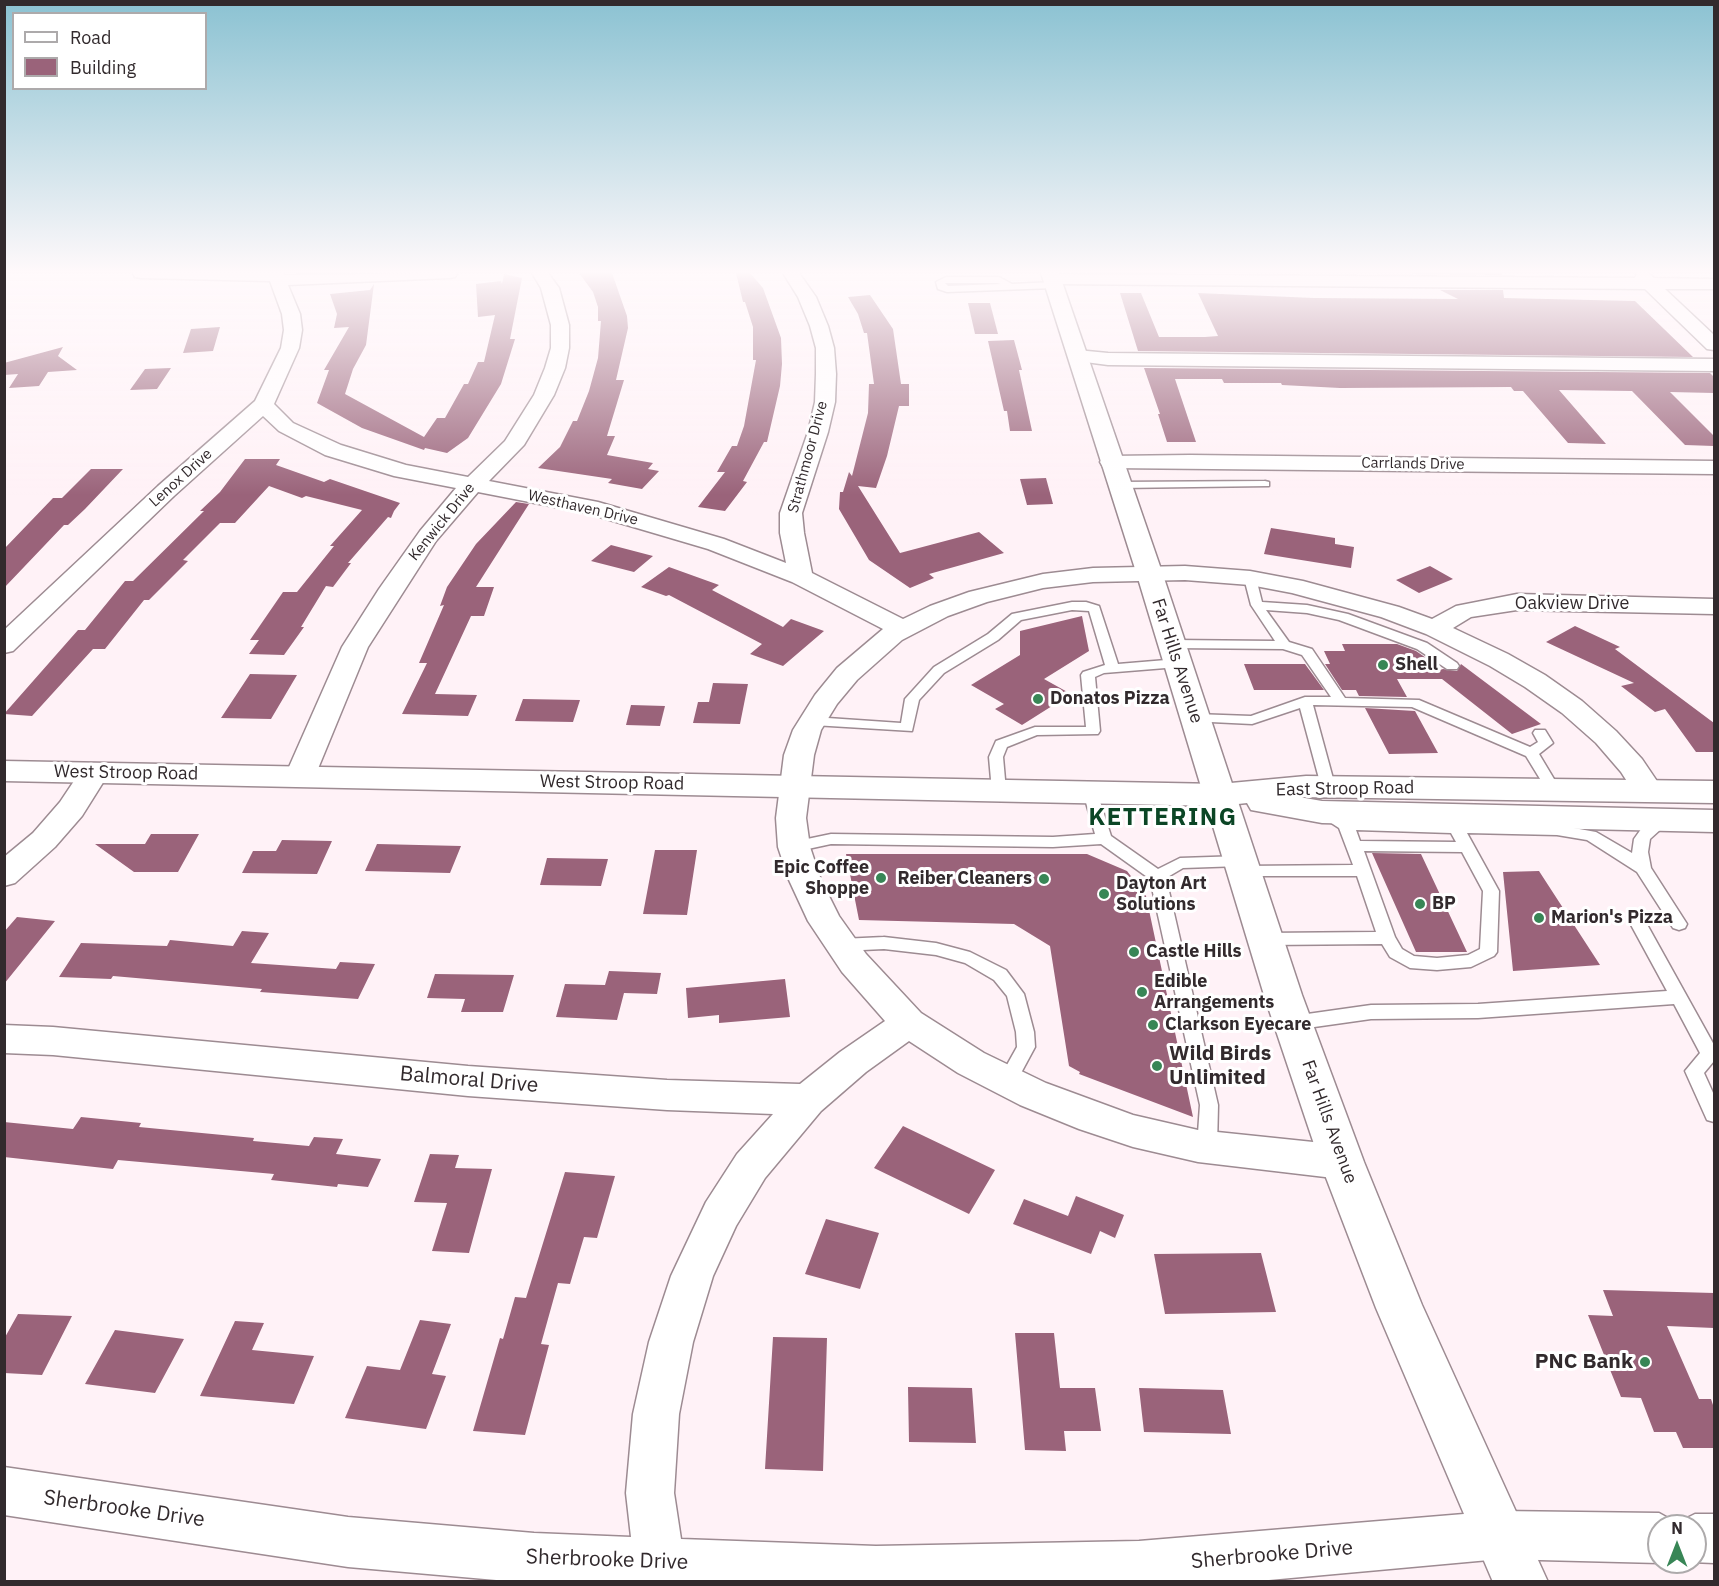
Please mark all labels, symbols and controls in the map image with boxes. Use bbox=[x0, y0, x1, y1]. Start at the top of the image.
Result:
legend bbox=[12, 12, 207, 90]
text: Road bbox=[70, 26, 111, 49]
text: Building bbox=[70, 56, 136, 79]
street label: Strathmoor Drive bbox=[784, 399, 832, 515]
street label: Lenox Drive bbox=[146, 445, 216, 511]
street label: Carrlands Drive bbox=[1361, 454, 1465, 474]
street label: Kenwick Drive bbox=[405, 479, 479, 565]
street label: Westhaven Drive bbox=[526, 487, 640, 529]
street label: Oakview Drive bbox=[1515, 593, 1629, 615]
street label: Far Hills Avenue bbox=[1147, 596, 1207, 726]
place label: Shell bbox=[1395, 654, 1438, 676]
marker: Shell bbox=[1376, 658, 1390, 672]
place label: Donatos Pizza bbox=[1050, 688, 1170, 710]
marker: Donatos Pizza bbox=[1031, 692, 1045, 706]
street label: West Stroop Road bbox=[54, 761, 198, 785]
street label: West Stroop Road bbox=[540, 771, 684, 795]
street label: East Stroop Road bbox=[1275, 777, 1415, 801]
district label: KETTERING bbox=[1089, 804, 1237, 832]
place label: Epic Coffee Shoppe bbox=[773, 857, 869, 900]
place label: Reiber Cleaners bbox=[898, 868, 1032, 890]
marker: Epic Coffee Shoppe bbox=[874, 871, 888, 885]
marker: Reiber Cleaners bbox=[1037, 872, 1051, 886]
place label: Dayton Art Solutions bbox=[1116, 873, 1207, 916]
marker: Dayton Art Solutions bbox=[1097, 887, 1111, 901]
place label: BP bbox=[1432, 893, 1456, 915]
marker: BP bbox=[1413, 897, 1427, 911]
place label: Marion's Pizza bbox=[1551, 907, 1673, 929]
marker: Marion's Pizza bbox=[1532, 911, 1546, 925]
place label: Castle Hills bbox=[1146, 941, 1242, 963]
marker: Castle Hills bbox=[1127, 945, 1141, 959]
place label: Edible Arrangements bbox=[1154, 971, 1274, 1014]
marker: Edible Arrangements bbox=[1135, 985, 1149, 999]
place label: Clarkson Eyecare bbox=[1165, 1014, 1311, 1036]
marker: Clarkson Eyecare bbox=[1146, 1018, 1160, 1032]
place label: Wild Birds Unlimited bbox=[1169, 1041, 1271, 1091]
street label: Far Hills Avenue bbox=[1297, 1057, 1361, 1187]
marker: Wild Birds Unlimited bbox=[1150, 1059, 1164, 1073]
street label: Balmoral Drive bbox=[399, 1061, 539, 1099]
place label: PNC Bank bbox=[1535, 1349, 1633, 1375]
marker: PNC Bank bbox=[1638, 1355, 1652, 1369]
street label: Sherbrooke Drive bbox=[42, 1485, 206, 1533]
north arrow bbox=[1647, 1514, 1707, 1574]
text: N bbox=[1671, 1518, 1683, 1538]
street label: Sherbrooke Drive bbox=[1190, 1535, 1354, 1575]
street label: Sherbrooke Drive bbox=[525, 1545, 689, 1575]

